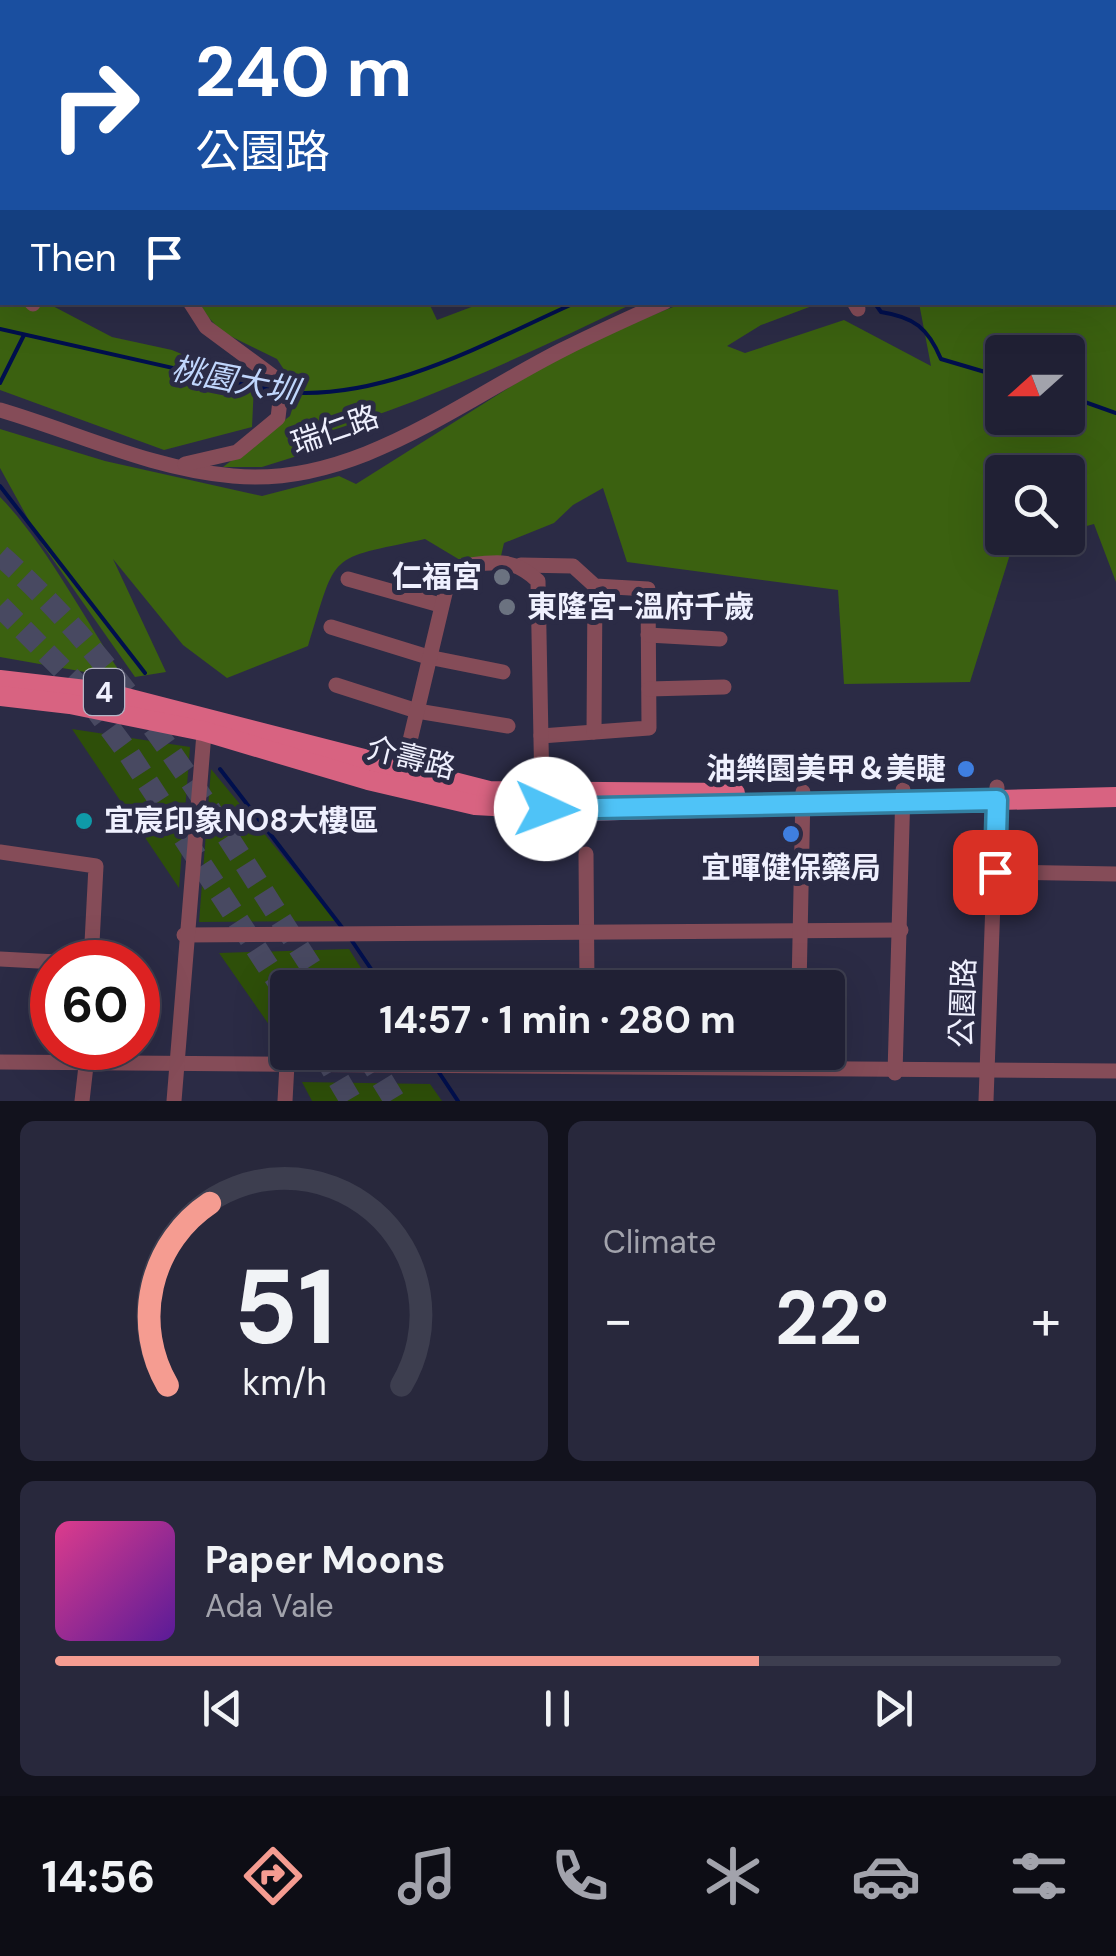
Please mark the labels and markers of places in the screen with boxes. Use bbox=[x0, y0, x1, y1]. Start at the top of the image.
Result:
place label: 仁福宮 bbox=[392, 557, 482, 596]
marker: 仁福宮 bbox=[491, 566, 513, 588]
place label: 東隆宮-溫府千歲 bbox=[527, 587, 754, 626]
marker: 東隆宮-溫府千歲 bbox=[496, 596, 518, 618]
place label: 油樂園美甲＆美睫 bbox=[706, 749, 946, 788]
marker: 油樂園美甲＆美睫 bbox=[955, 758, 977, 780]
place label: 宜宸印象NO8大樓區 bbox=[104, 801, 378, 840]
marker: 宜宸印象NO8大樓區 bbox=[73, 810, 95, 832]
marker: 宜暉健保藥局 bbox=[780, 823, 802, 845]
pin bbox=[953, 830, 1038, 915]
place label: 宜暉健保藥局 bbox=[701, 848, 881, 887]

